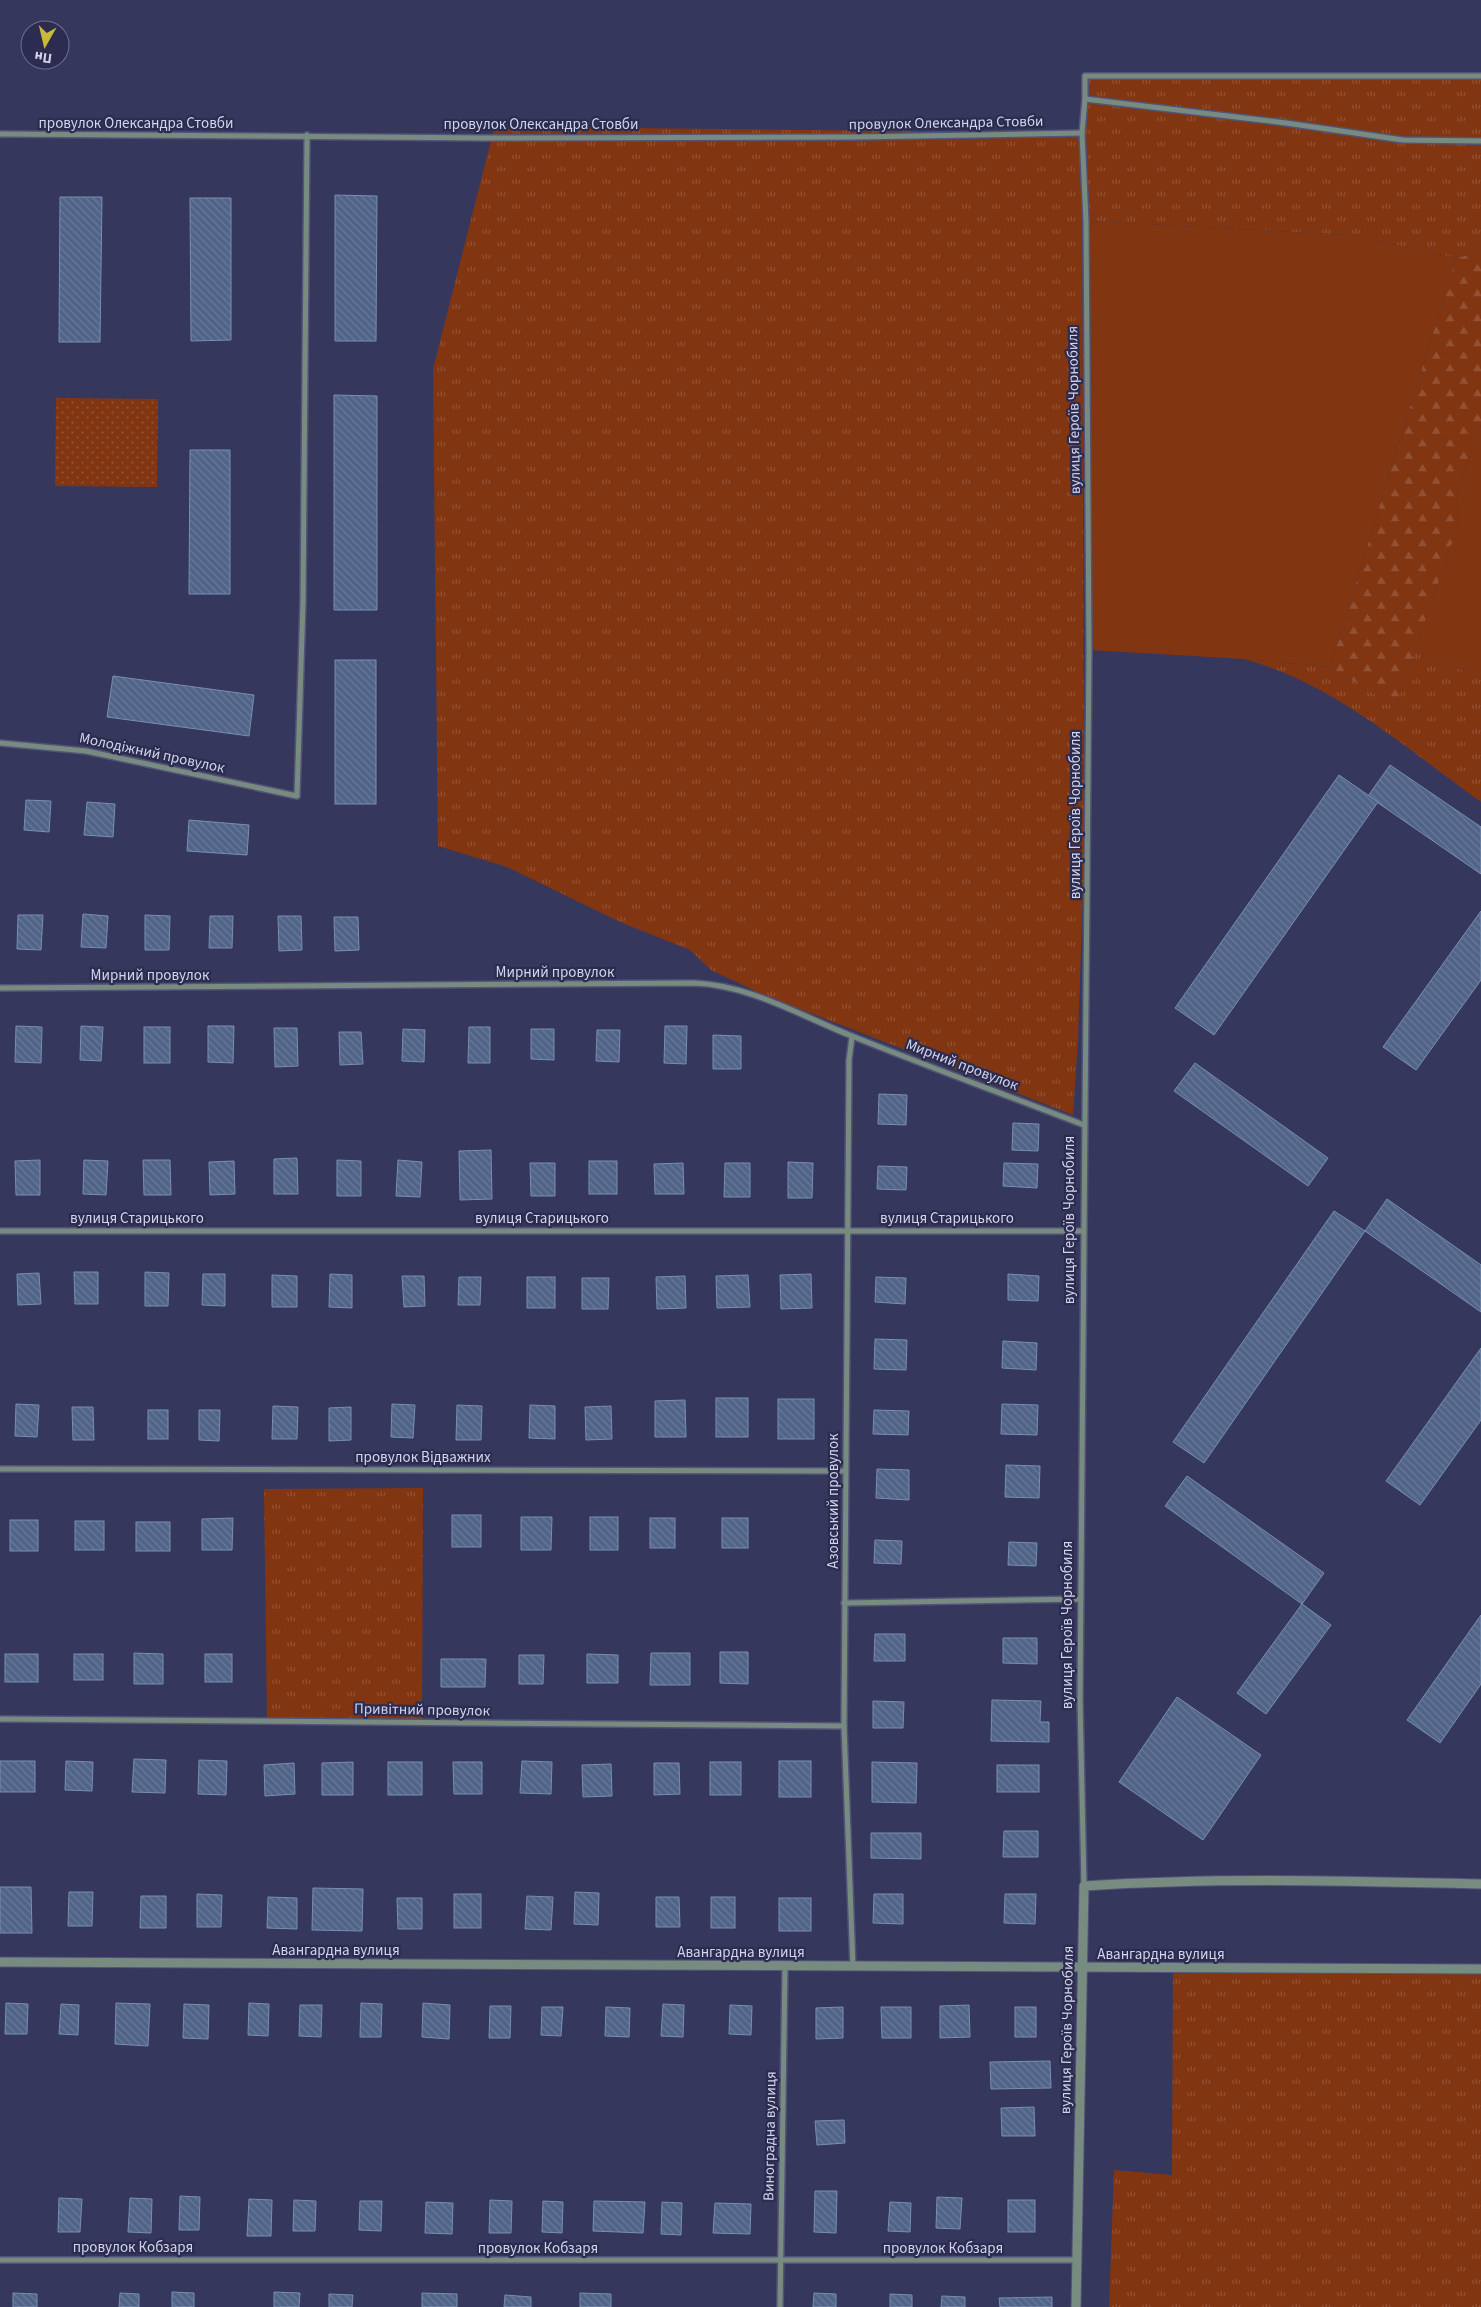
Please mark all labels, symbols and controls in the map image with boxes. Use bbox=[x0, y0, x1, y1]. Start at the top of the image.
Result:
north arrow bbox=[20, 20, 70, 70]
text: Пн bbox=[33, 46, 53, 68]
street label: провулок Олександра Стовби bbox=[848, 111, 1044, 135]
street label: провулок Олександра Стовби bbox=[39, 113, 233, 134]
street label: провулок Олександра Стовби bbox=[444, 114, 638, 135]
street label: вулиця Героїв Чорнобиля bbox=[1062, 326, 1086, 494]
street label: Молодіжний провулок bbox=[77, 727, 227, 779]
street label: вулиця Героїв Чорнобиля bbox=[1065, 731, 1086, 899]
street label: Мирний провулок bbox=[496, 962, 615, 983]
street label: Мирний провулок bbox=[91, 965, 210, 986]
street label: Мирний провулок bbox=[903, 1034, 1022, 1096]
street label: вулиця Героїв Чорнобиля bbox=[1059, 1136, 1080, 1304]
street label: вулиця Старицького bbox=[70, 1208, 204, 1229]
street label: вулиця Старицького bbox=[475, 1208, 609, 1229]
street label: вулиця Старицького bbox=[880, 1208, 1014, 1229]
street label: Азовський провулок bbox=[823, 1433, 844, 1569]
street label: провулок Відважних bbox=[355, 1447, 491, 1468]
street label: вулиця Героїв Чорнобиля bbox=[1057, 1541, 1078, 1709]
street label: Привітний провулок bbox=[354, 1698, 491, 1722]
street label: Авангардна вулиця bbox=[272, 1940, 400, 1961]
street label: Авангардна вулиця bbox=[677, 1942, 805, 1963]
street label: Авангардна вулиця bbox=[1097, 1944, 1225, 1965]
street label: вулиця Героїв Чорнобиля bbox=[1055, 1946, 1079, 2114]
street label: Виноградна вулиця bbox=[758, 2071, 782, 2201]
street label: провулок Кобзаря bbox=[73, 2237, 193, 2258]
street label: провулок Кобзаря bbox=[478, 2238, 598, 2259]
street label: провулок Кобзаря bbox=[883, 2238, 1003, 2259]

